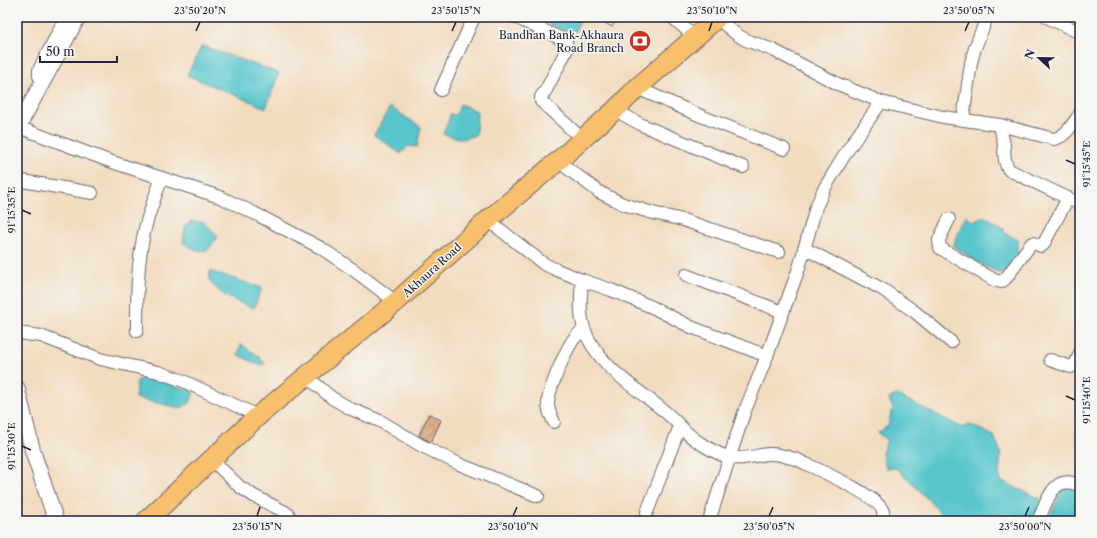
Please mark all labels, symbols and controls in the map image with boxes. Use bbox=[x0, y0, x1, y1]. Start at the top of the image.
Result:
text: 23°50'20"N bbox=[174, 4, 226, 17]
text: 23°50'15"N bbox=[431, 4, 481, 17]
text: 23°50'10"N bbox=[687, 4, 737, 17]
text: 23°50'05"N bbox=[943, 4, 995, 17]
place label: Bandhan Bank-Akhaura Road Branch bbox=[499, 28, 624, 55]
bank icon: Bandhan Bank-Akhaura Road Branch bbox=[627, 28, 653, 54]
scale bar bbox=[40, 38, 117, 64]
north arrow bbox=[1019, 38, 1059, 78]
text: 50 m bbox=[46, 44, 75, 59]
text: N bbox=[1021, 47, 1038, 61]
text: 91°15'45"E bbox=[1080, 141, 1093, 187]
text: 91°15'35"E bbox=[5, 187, 18, 233]
street label: Akhaura Road bbox=[399, 240, 465, 301]
text: 91°15'40"E bbox=[1080, 376, 1093, 424]
text: 91°15'30"E bbox=[5, 422, 18, 470]
text: 23°50'15"N bbox=[232, 520, 282, 533]
text: 23°50'10"N bbox=[488, 520, 538, 533]
text: 23°50'05"N bbox=[743, 520, 795, 533]
text: 23°50'00"N bbox=[998, 520, 1052, 533]

